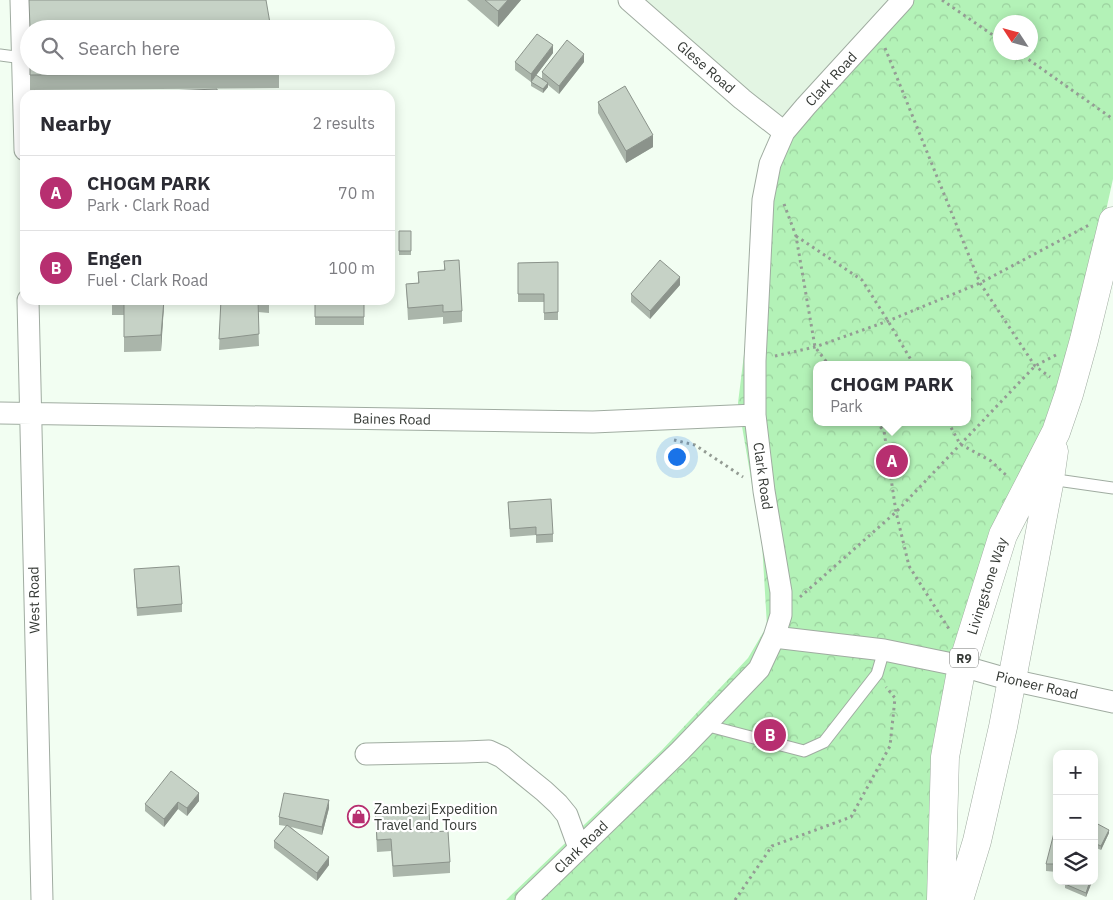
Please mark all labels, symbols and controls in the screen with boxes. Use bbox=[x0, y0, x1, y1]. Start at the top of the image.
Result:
north arrow bbox=[993, 15, 1038, 60]
search box bbox=[20, 20, 395, 75]
icon: search bbox=[38, 34, 66, 62]
text: Search here bbox=[78, 36, 180, 60]
street label: Glese Road bbox=[673, 37, 739, 97]
street label: Clark Road bbox=[801, 48, 861, 110]
text: Nearby bbox=[40, 109, 111, 137]
text: 2 results bbox=[312, 113, 375, 133]
text: CHOGM PARK bbox=[87, 171, 211, 195]
text: A bbox=[51, 183, 61, 203]
text: 70 m bbox=[338, 183, 375, 203]
text: Park · Clark Road bbox=[87, 195, 210, 215]
text: Engen bbox=[87, 246, 142, 270]
text: B bbox=[51, 258, 61, 278]
text: 100 m bbox=[328, 258, 375, 278]
text: Fuel · Clark Road bbox=[87, 270, 208, 290]
popup bbox=[813, 361, 971, 426]
text: CHOGM PARK bbox=[830, 372, 954, 396]
text: Park bbox=[830, 396, 863, 416]
street label: Baines Road bbox=[353, 409, 431, 429]
street label: Clark Road bbox=[749, 441, 777, 511]
pin: A bbox=[876, 442, 908, 480]
your location bbox=[664, 444, 690, 470]
street label: Livingstone Way bbox=[963, 535, 1011, 637]
street label: West Road bbox=[24, 566, 44, 634]
road number: R9 bbox=[950, 648, 978, 668]
street label: Pioneer Road bbox=[994, 667, 1080, 703]
pin: B bbox=[754, 716, 786, 754]
map controls bbox=[1053, 750, 1098, 885]
button: + bbox=[1053, 750, 1098, 795]
button: − bbox=[1053, 795, 1098, 840]
place label: Zambezi Expedition Travel and Tours bbox=[374, 800, 498, 834]
shop icon: Zambezi Expedition Travel and Tours bbox=[346, 805, 370, 829]
street label: Clark Road bbox=[550, 817, 612, 877]
button: layers bbox=[1053, 840, 1098, 885]

